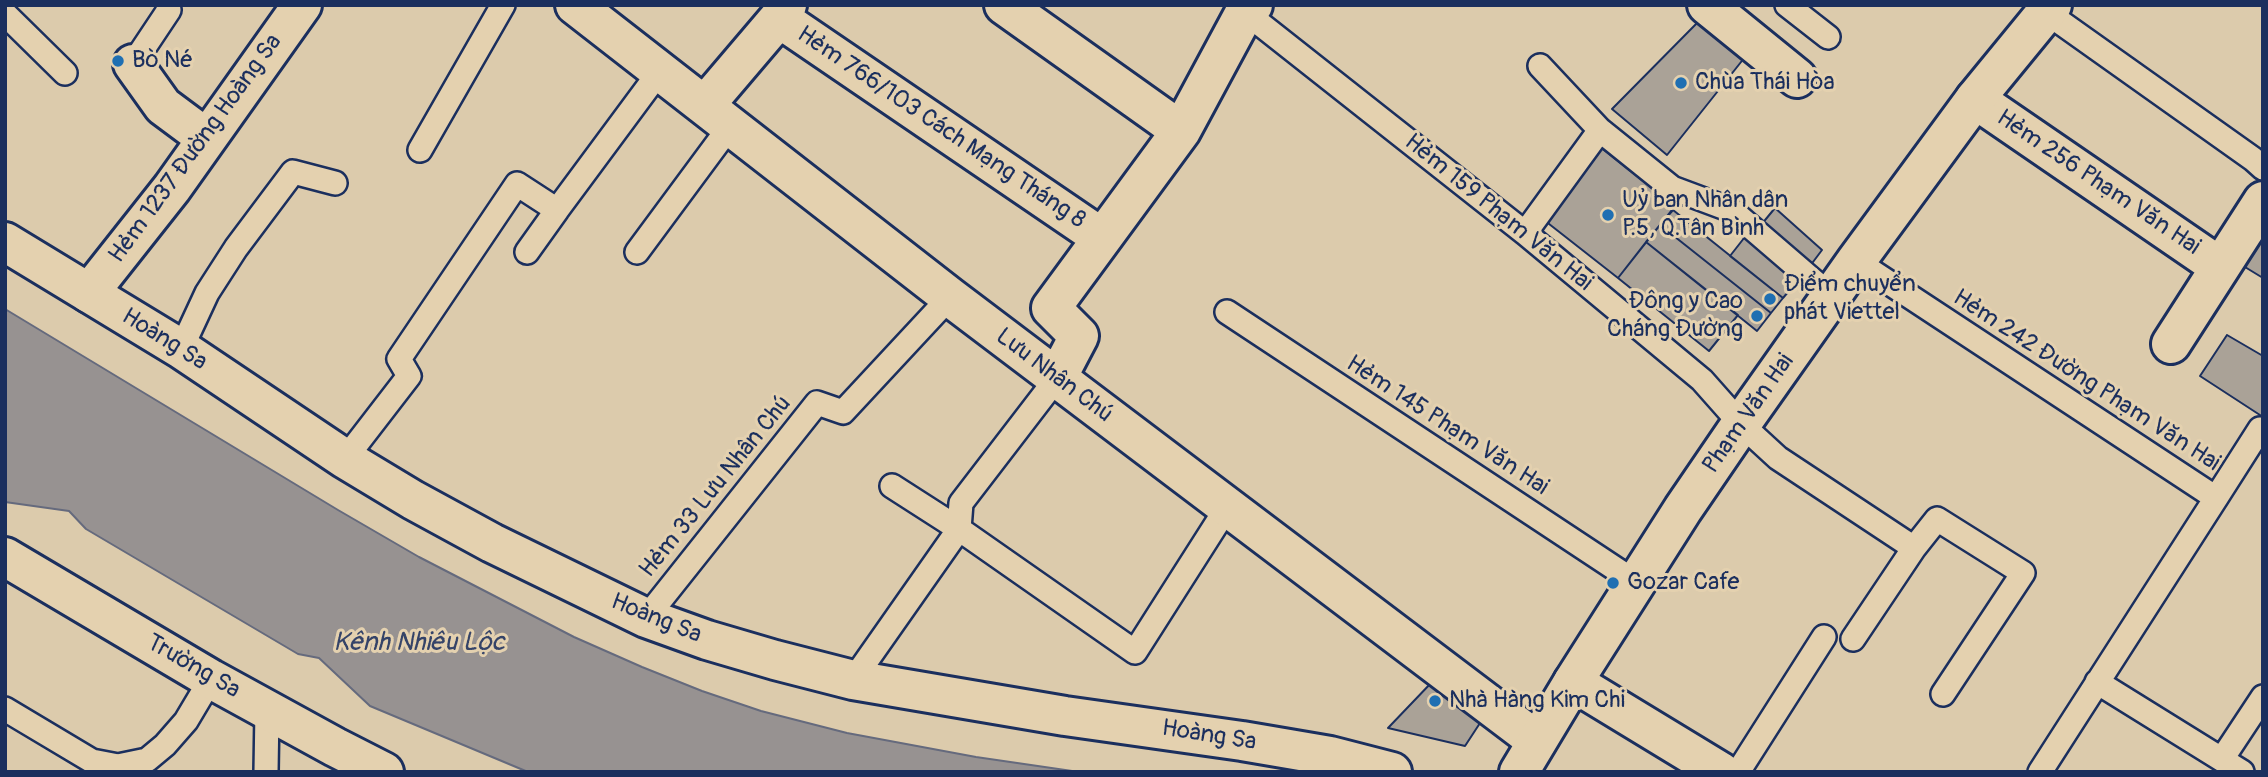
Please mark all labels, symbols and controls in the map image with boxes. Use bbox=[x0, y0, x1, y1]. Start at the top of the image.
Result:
street label: Hẻm 766/103 Cách Mạng Tháng 8 bbox=[791, 21, 1091, 235]
street label: Hẻm 1237 Đường Hoàng Sa bbox=[103, 29, 289, 269]
place label: Bò Né bbox=[132, 47, 193, 75]
marker: Bò Né bbox=[110, 53, 126, 69]
place label: Chùa Thái Hòa bbox=[1695, 69, 1835, 97]
marker: Chùa Thái Hòa bbox=[1673, 75, 1689, 91]
street label: Hẻm 256 Phạm Văn Hai bbox=[1991, 104, 2205, 262]
street label: Hẻm 159 Phạm Văn Hai bbox=[1398, 128, 1598, 298]
place label: Uỷ ban Nhân dân P.5, Q.Tân Bình bbox=[1622, 187, 1788, 243]
marker: Uỷ ban Nhân dân P.5, Q.Tân Bình bbox=[1600, 207, 1616, 223]
place label: Điểm chuyển phát Viettel bbox=[1784, 271, 1916, 327]
street label: Hẻm 242 Đường Phạm Văn Hai bbox=[1947, 284, 2225, 478]
place label: Đông y Cao Cháng Đường bbox=[1607, 288, 1743, 344]
marker: Điểm chuyển phát Viettel bbox=[1762, 291, 1778, 307]
street label: Hoàng Sa bbox=[116, 303, 212, 377]
marker: Đông y Cao Cháng Đường bbox=[1749, 308, 1765, 324]
street label: Lưu Nhân Chú bbox=[990, 323, 1118, 429]
street label: Phạm Văn Hai bbox=[1697, 349, 1801, 479]
street label: Hẻm 145 Phạm Văn Hai bbox=[1341, 350, 1553, 502]
street label: Hẻm 33 Lưu Nhân Chú bbox=[634, 390, 798, 584]
place label: Gozar Cafe bbox=[1627, 569, 1739, 597]
marker: Gozar Cafe bbox=[1605, 575, 1621, 591]
street label: Hoàng Sa bbox=[607, 588, 705, 650]
water label: Kênh Nhiêu Lộc bbox=[333, 627, 505, 659]
street label: Trường Sa bbox=[141, 629, 245, 705]
place label: Nhà Hàng Kim Chi bbox=[1449, 687, 1625, 715]
marker: Nhà Hàng Kim Chi bbox=[1427, 693, 1443, 709]
street label: Hoàng Sa bbox=[1160, 714, 1258, 758]

